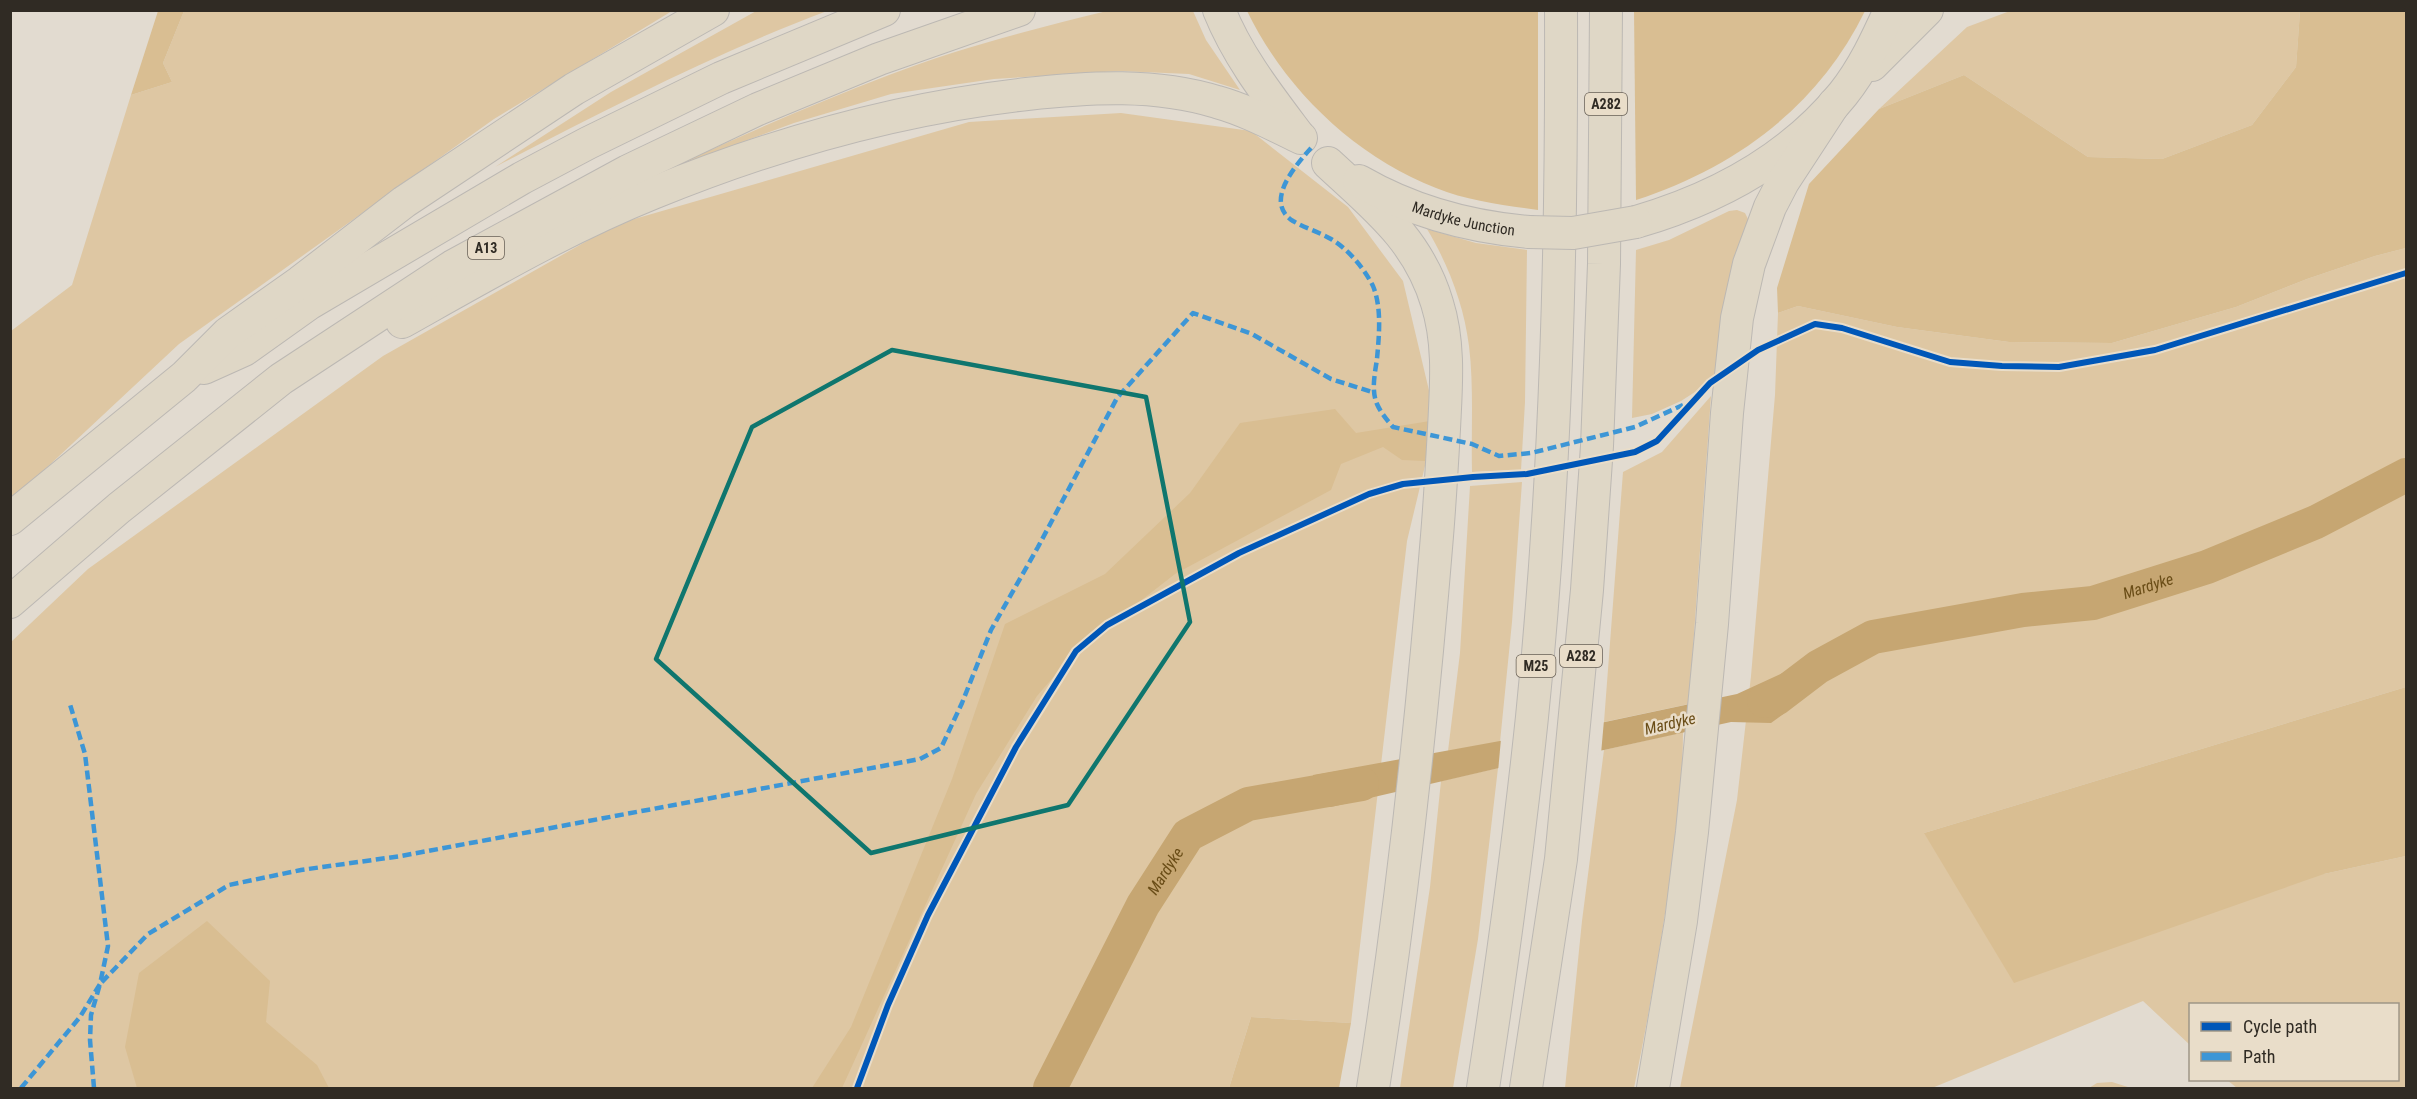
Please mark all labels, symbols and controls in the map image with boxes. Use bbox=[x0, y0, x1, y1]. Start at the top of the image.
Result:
road number: A282 bbox=[1585, 93, 1627, 115]
street label: Mardyke Junction bbox=[1410, 198, 1516, 240]
road number: A13 bbox=[468, 237, 504, 259]
water label: Mardyke bbox=[2120, 569, 2176, 603]
road number: A282 bbox=[1560, 645, 1602, 667]
road number: M25 bbox=[1516, 655, 1556, 677]
water label: Mardyke bbox=[1643, 708, 1698, 739]
water label: Mardyke bbox=[1143, 844, 1188, 898]
legend bbox=[2189, 1003, 2399, 1081]
text: Cycle path bbox=[2243, 1016, 2317, 1037]
text: Path bbox=[2243, 1046, 2276, 1067]

